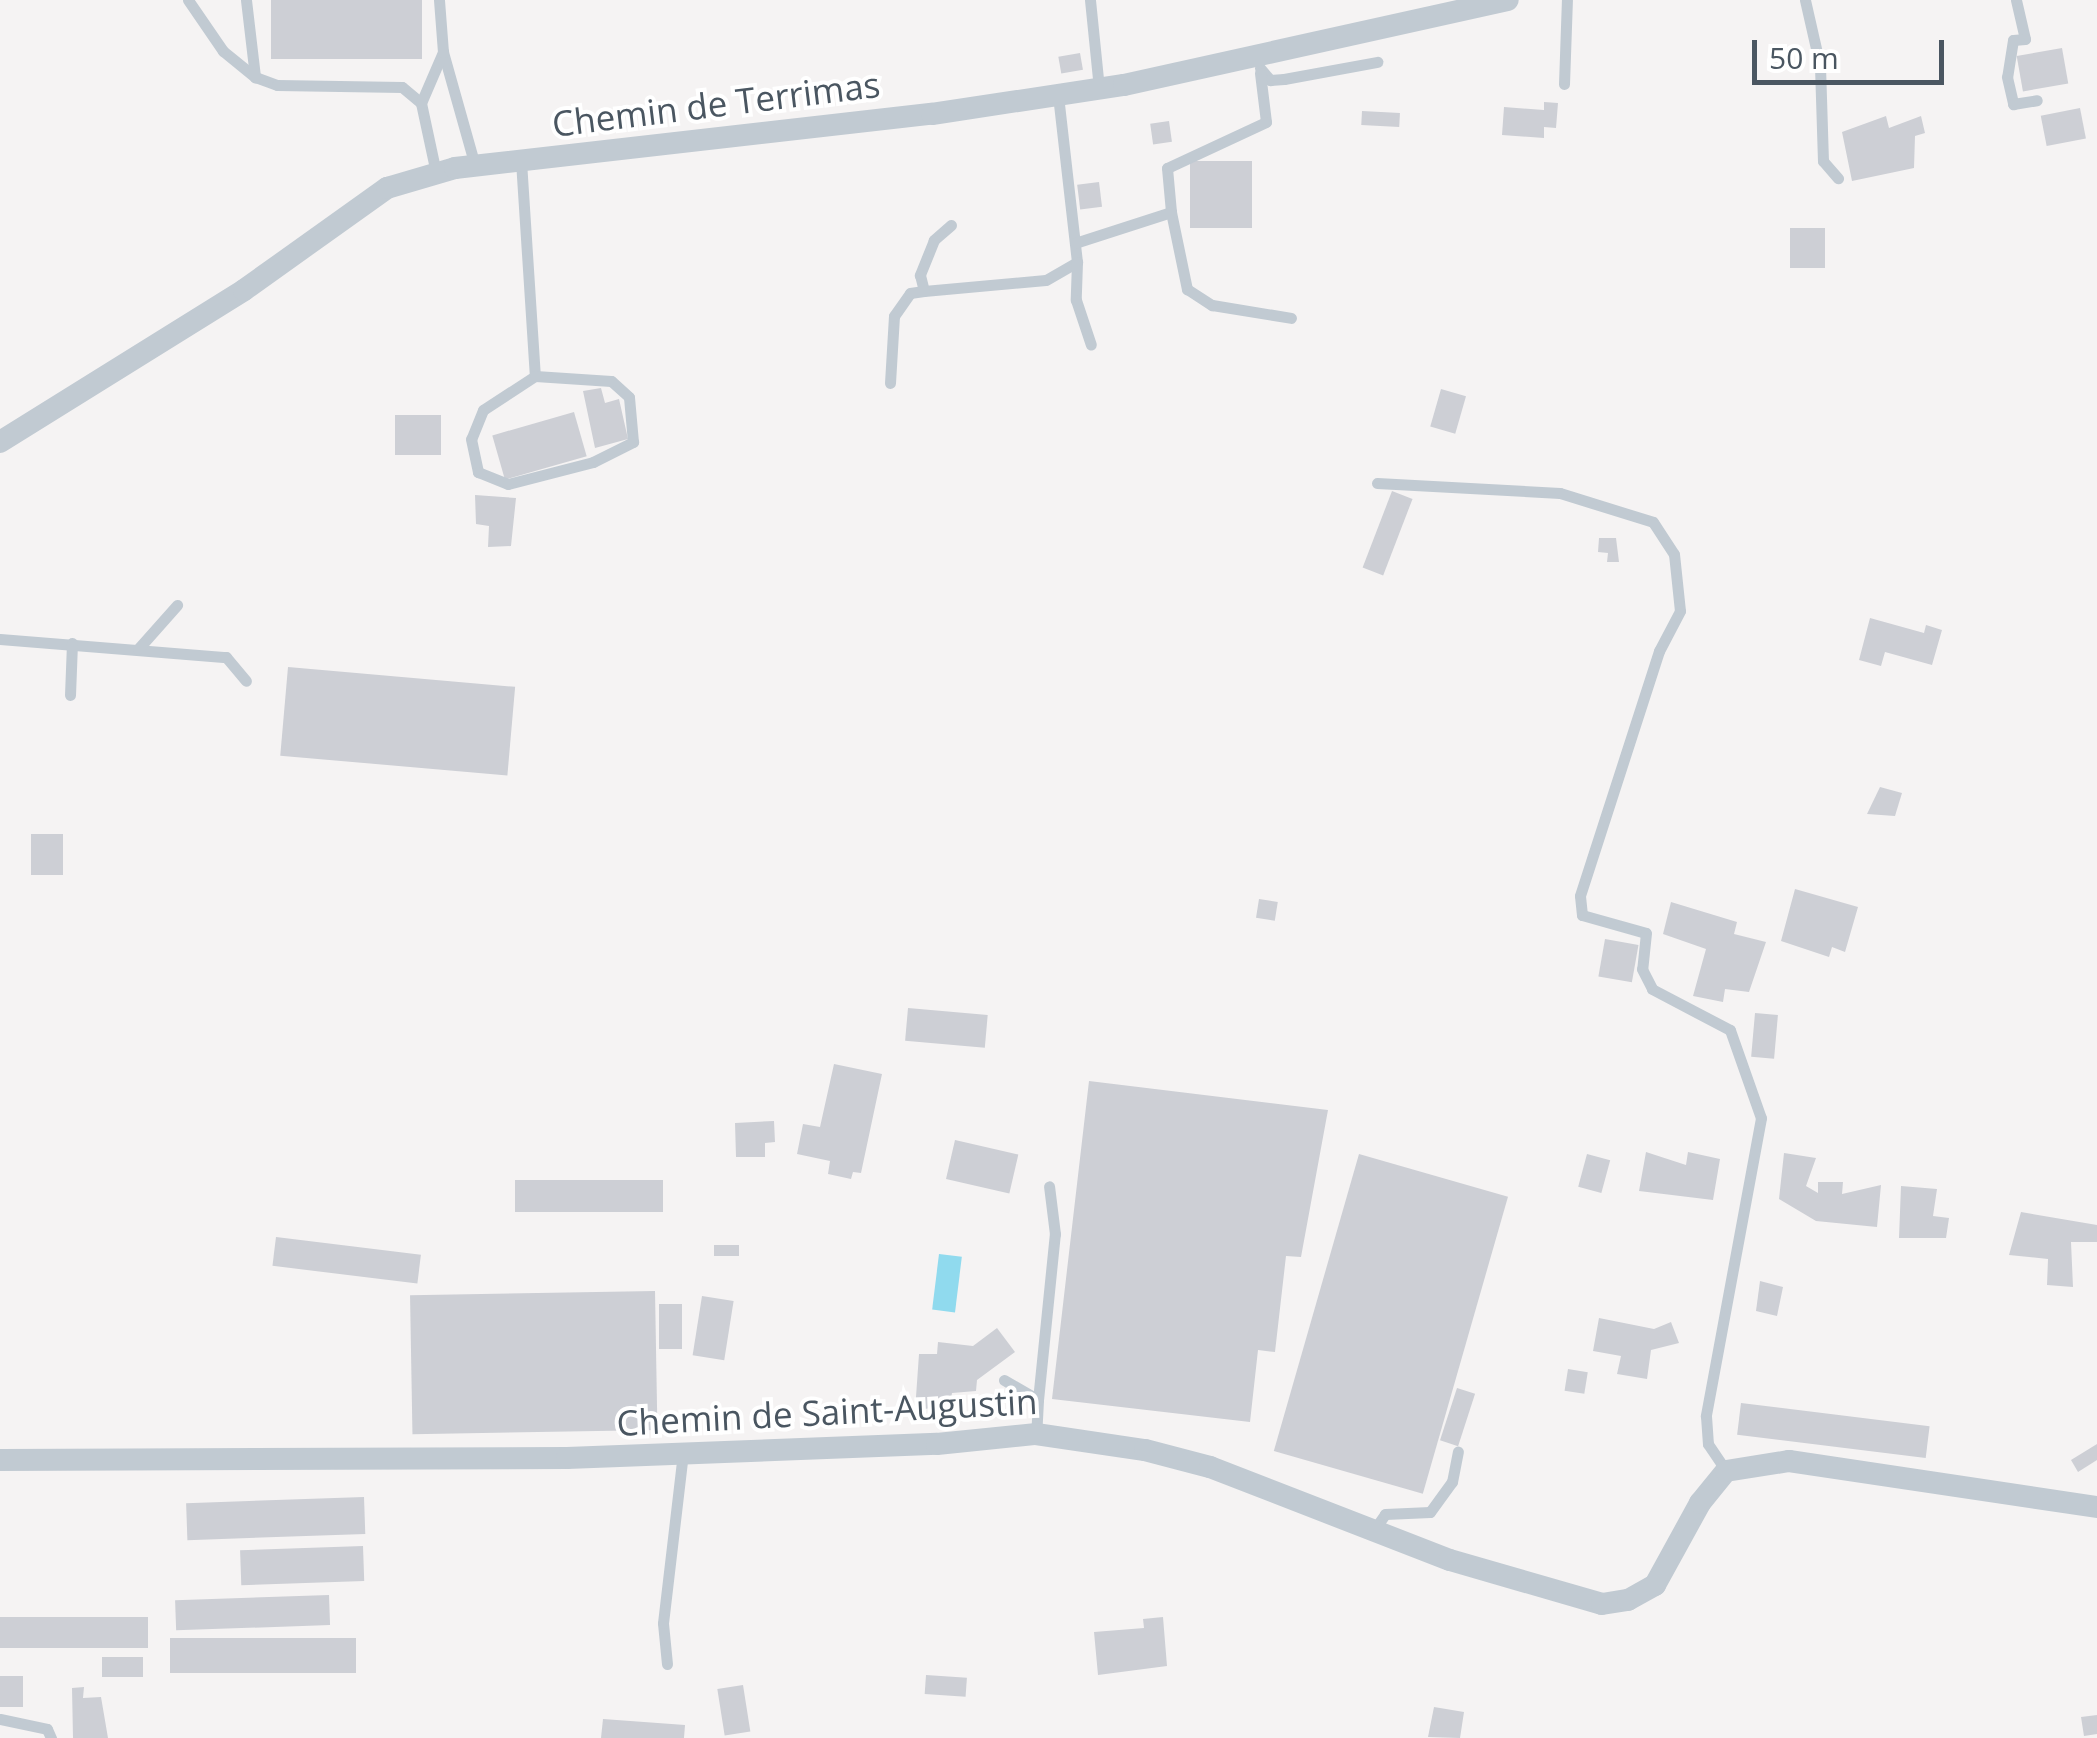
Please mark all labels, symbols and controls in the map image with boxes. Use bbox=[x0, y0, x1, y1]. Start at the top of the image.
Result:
scale bar bbox=[1757, 20, 1950, 82]
text: 50 m bbox=[1769, 37, 1839, 78]
street label: Chemin de Terrimas bbox=[550, 63, 882, 145]
street label: Chemin de Saint-Augustin bbox=[616, 1380, 1038, 1444]

